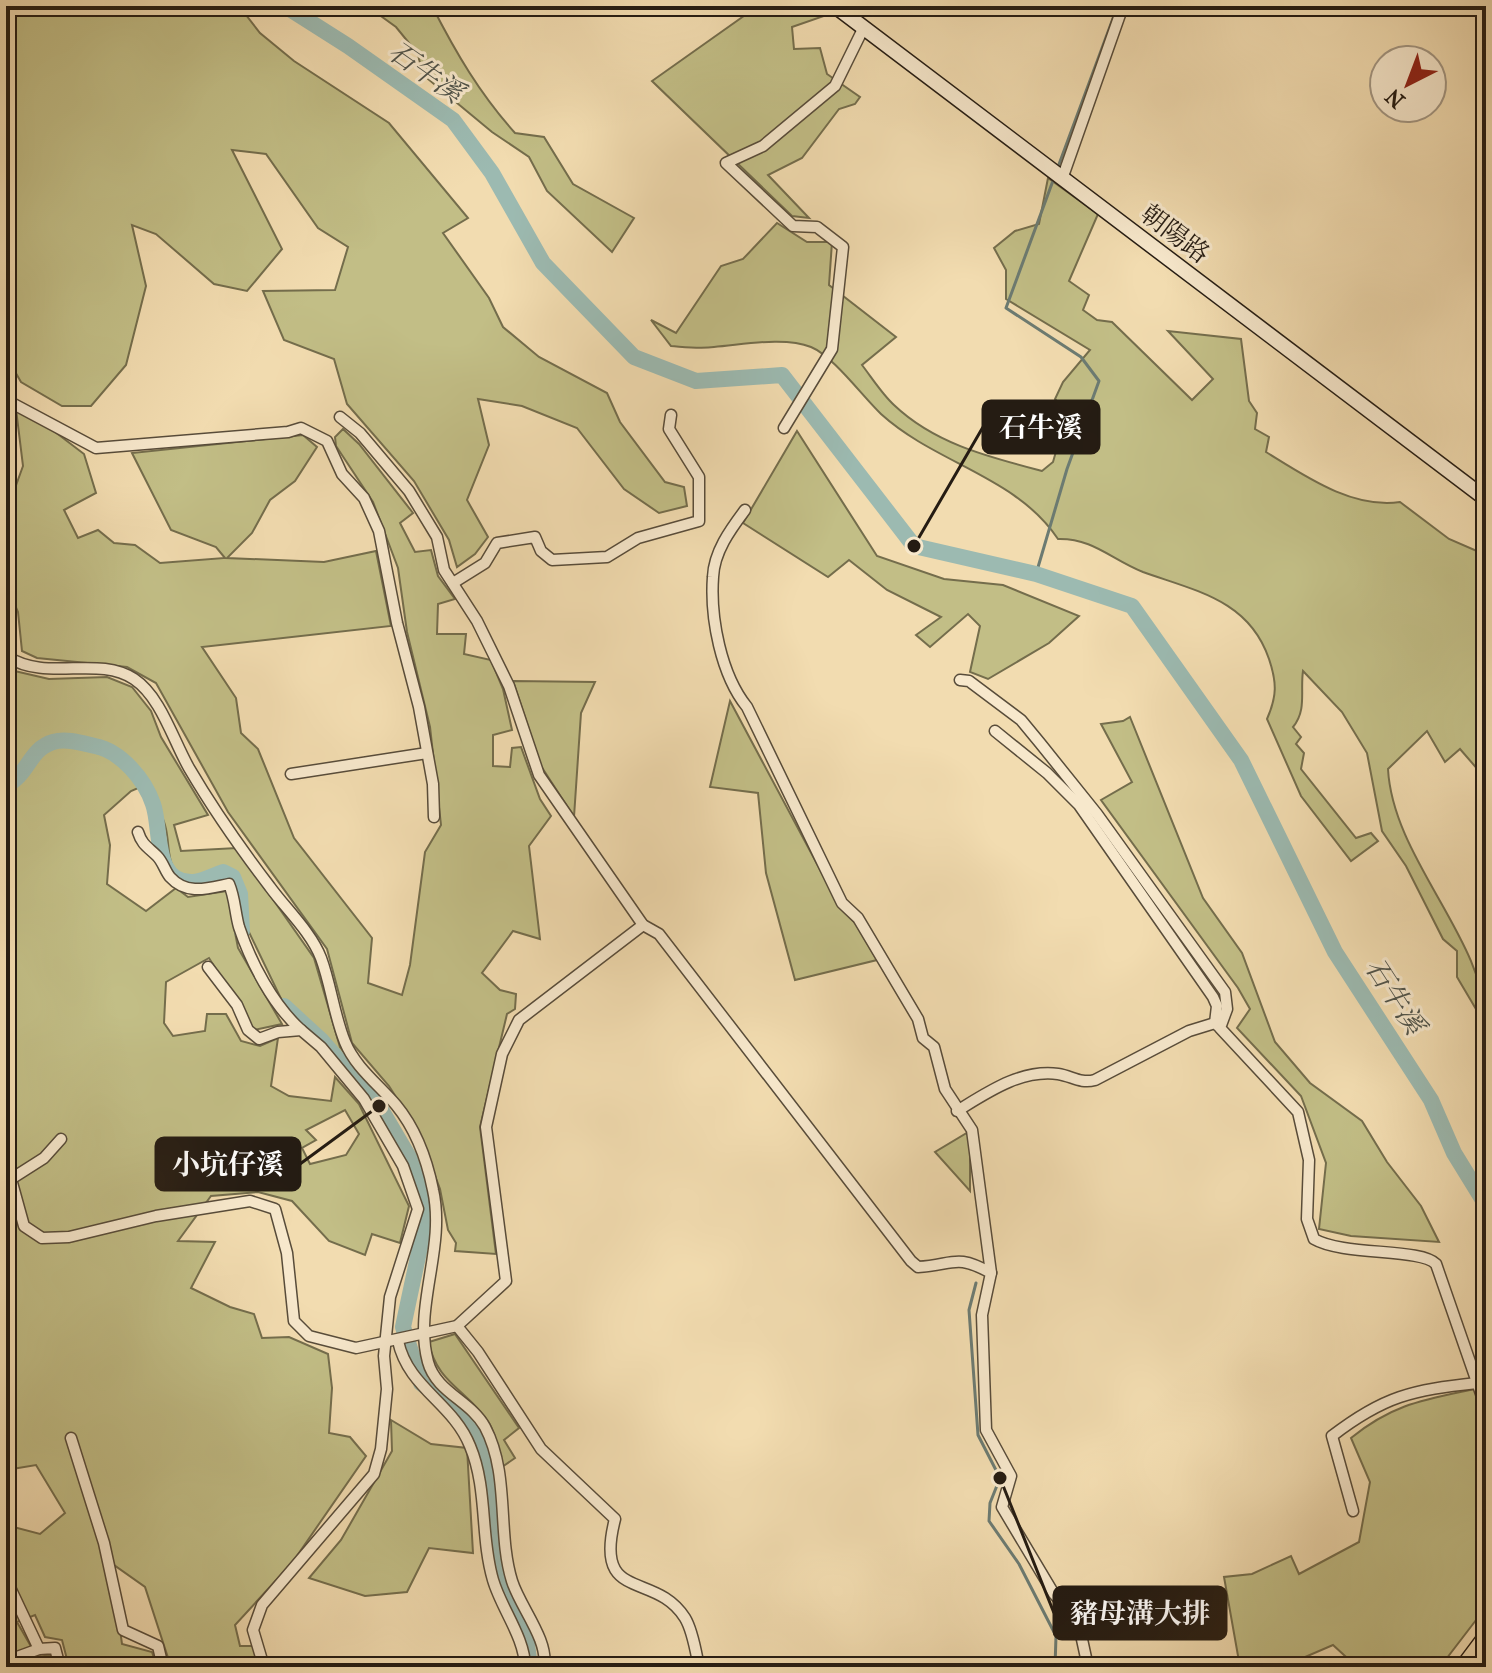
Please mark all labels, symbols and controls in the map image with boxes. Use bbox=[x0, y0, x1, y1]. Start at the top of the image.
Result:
water label: 石牛溪 bbox=[382, 34, 472, 111]
north arrow bbox=[1368, 44, 1448, 124]
text: N bbox=[1380, 83, 1410, 113]
street label: 朝陽路 bbox=[1135, 198, 1215, 270]
callout: 石牛溪 bbox=[983, 401, 1099, 453]
text: 石牛溪 bbox=[999, 411, 1083, 444]
water label: 石牛溪 bbox=[1358, 952, 1433, 1043]
callout: 小坑仔溪 bbox=[156, 1138, 300, 1190]
text: 小坑仔溪 bbox=[172, 1148, 284, 1181]
callout: 豬母溝大排 bbox=[1054, 1587, 1226, 1639]
text: 豬母溝大排 bbox=[1070, 1597, 1210, 1630]

